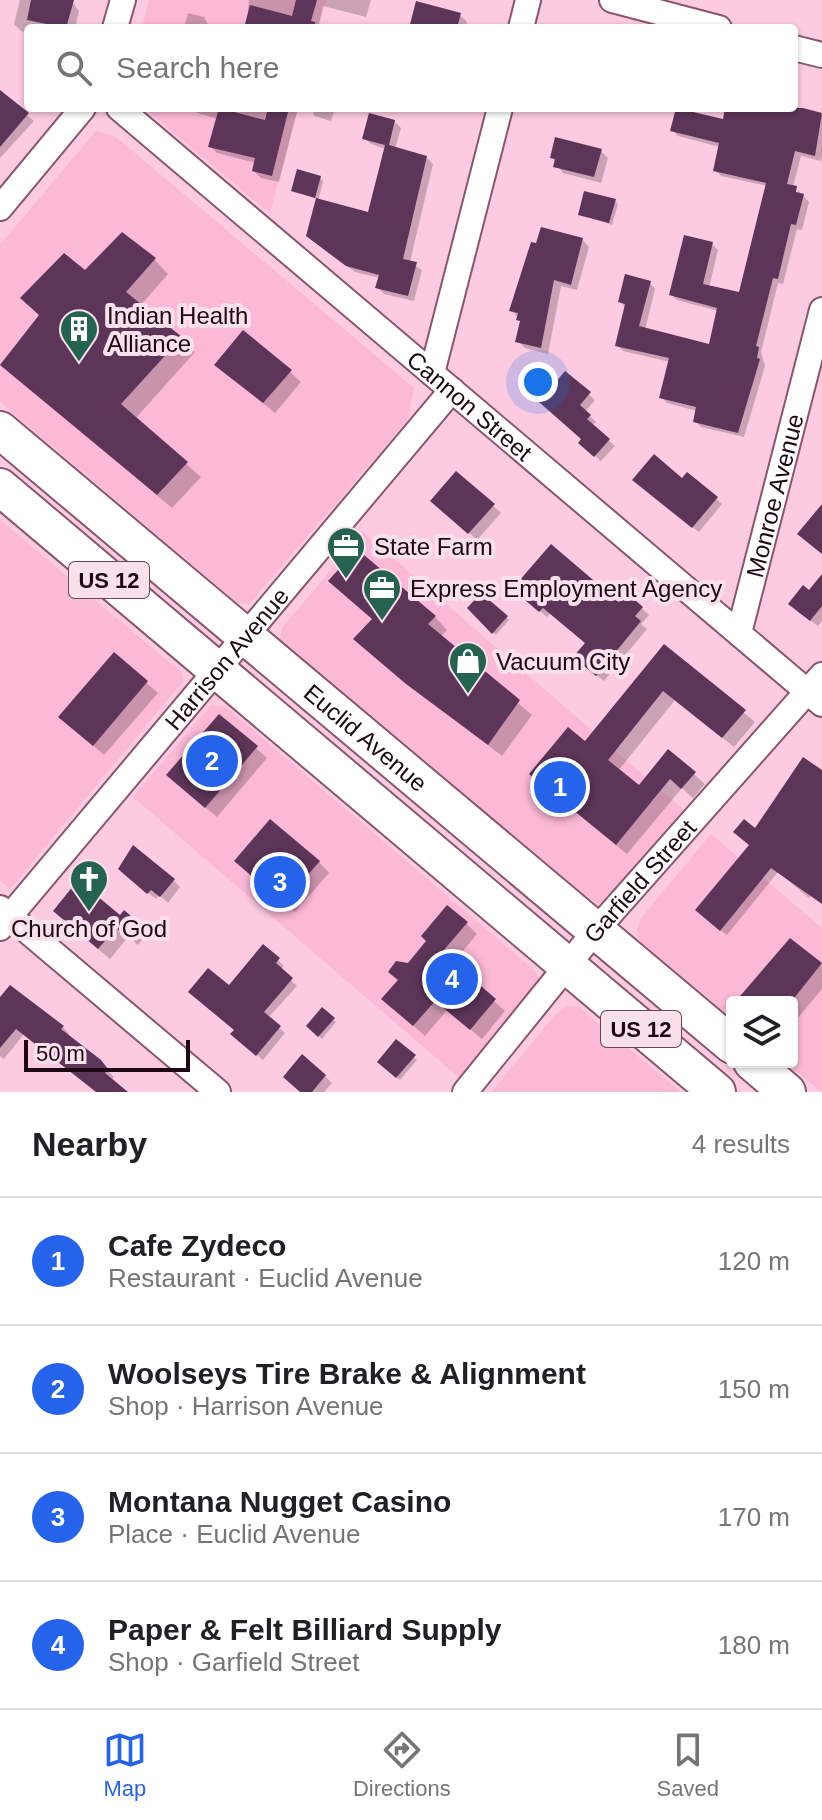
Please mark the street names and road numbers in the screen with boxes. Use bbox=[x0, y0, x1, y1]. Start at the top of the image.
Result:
street label: Cannon Street bbox=[402, 345, 538, 466]
street label: Monroe Avenue bbox=[740, 411, 808, 580]
road number: US 12 bbox=[69, 562, 149, 598]
street label: Harrison Avenue bbox=[159, 582, 294, 735]
street label: Euclid Avenue bbox=[299, 678, 433, 797]
street label: Garfield Street bbox=[578, 814, 701, 948]
road number: US 12 bbox=[601, 1011, 681, 1047]

